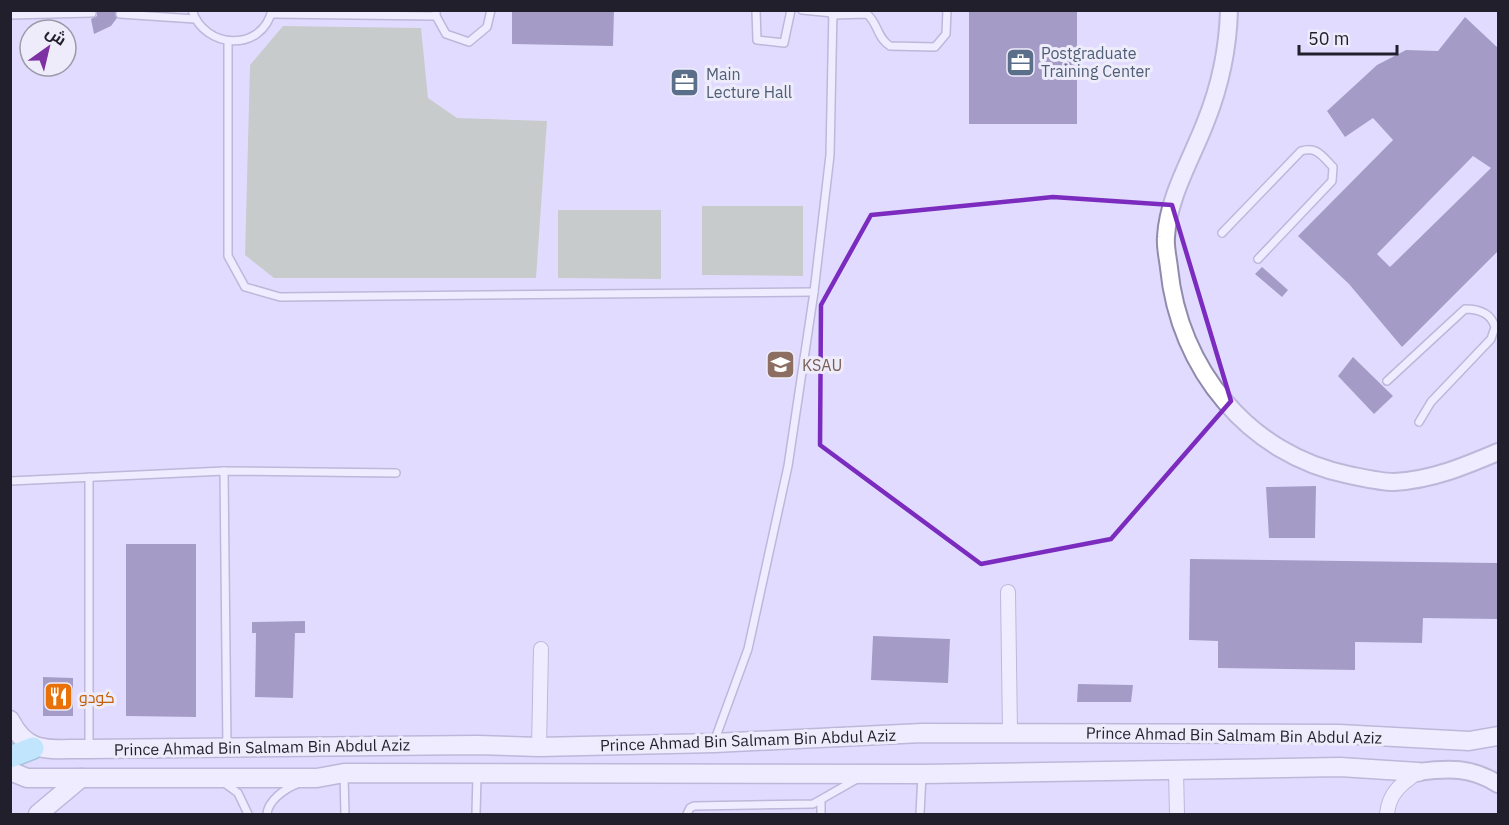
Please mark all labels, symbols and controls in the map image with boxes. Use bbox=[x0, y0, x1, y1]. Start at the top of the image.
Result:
north arrow bbox=[18, 18, 78, 78]
scale bar bbox=[1299, 18, 1396, 56]
text: ش bbox=[42, 22, 70, 50]
text: 50 m bbox=[1308, 27, 1350, 50]
place label: Postgraduate Training Center bbox=[1041, 43, 1150, 81]
office icon: Postgraduate Training Center bbox=[1004, 46, 1036, 78]
place label: Main Lecture Hall bbox=[706, 64, 792, 102]
office icon: Main Lecture Hall bbox=[669, 67, 701, 99]
school or university icon: KSAU bbox=[765, 349, 797, 381]
place label: KSAU bbox=[802, 355, 842, 375]
restaurant icon: كودو bbox=[42, 681, 74, 713]
place label: كودو bbox=[79, 687, 115, 707]
street label: Prince Ahmad Bin Salmam Bin Abdul Aziz bbox=[1086, 722, 1382, 748]
street label: Prince Ahmad Bin Salmam Bin Abdul Aziz bbox=[600, 725, 896, 755]
street label: Prince Ahmad Bin Salmam Bin Abdul Aziz bbox=[114, 734, 410, 760]

